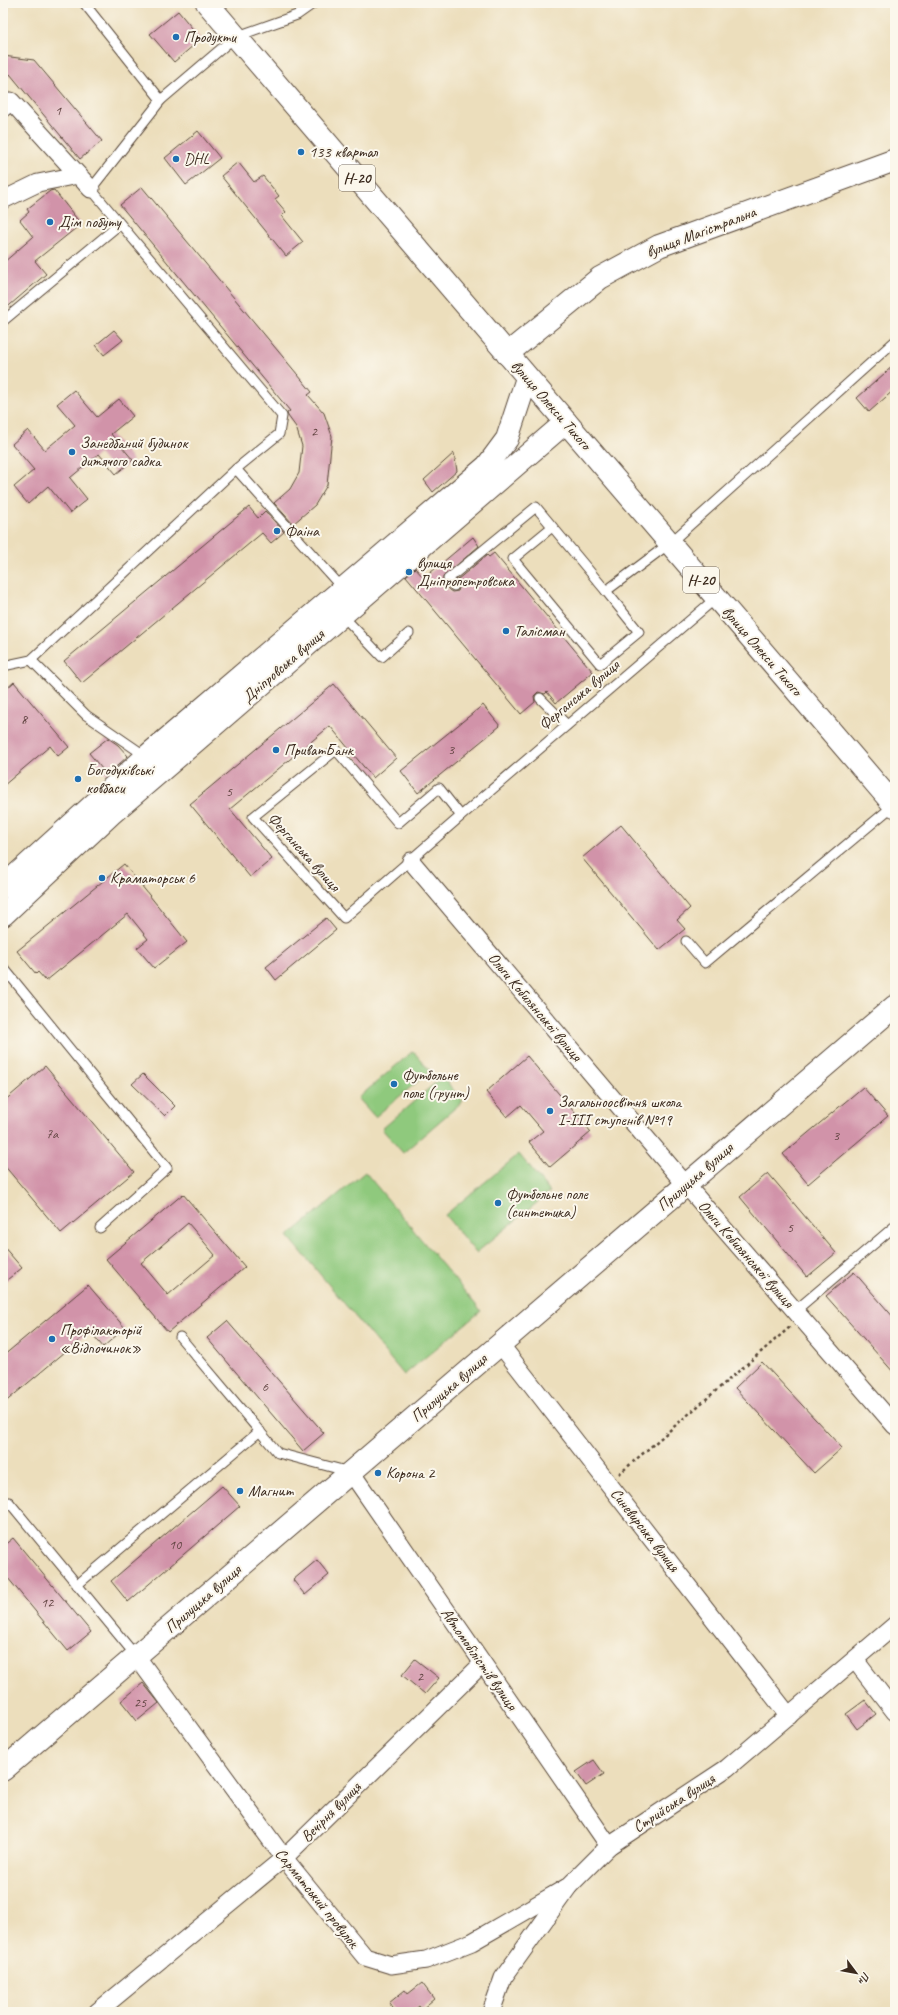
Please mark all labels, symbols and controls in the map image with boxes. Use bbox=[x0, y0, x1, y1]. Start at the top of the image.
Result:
place label: Продукти bbox=[184, 27, 237, 47]
marker: Продукти bbox=[171, 32, 181, 42]
house number: 1 bbox=[55, 102, 62, 119]
place label: 133 квартал bbox=[309, 142, 379, 162]
marker: 133 квартал bbox=[296, 147, 306, 157]
place label: DHL bbox=[184, 149, 209, 169]
marker: DHL bbox=[171, 154, 181, 164]
road number: Н-20 bbox=[339, 165, 375, 191]
street label: вулиця Магістральна bbox=[643, 201, 760, 262]
place label: Дім побуту bbox=[58, 212, 122, 232]
marker: Дім побуту bbox=[45, 217, 55, 227]
street label: вулиця Олекси Тихого bbox=[506, 356, 597, 456]
house number: 2 bbox=[311, 423, 319, 440]
place label: Занедбаний будинок дитячого садка bbox=[80, 433, 189, 471]
marker: Занедбаний будинок дитячого садка bbox=[67, 447, 77, 457]
place label: Фаіна bbox=[285, 521, 320, 541]
marker: Фаіна bbox=[272, 526, 282, 536]
place label: вулиця Дніпропетровська bbox=[417, 553, 515, 591]
marker: вулиця Дніпропетровська bbox=[404, 567, 414, 577]
road number: Н-20 bbox=[683, 567, 719, 593]
street label: вулиця Олекси Тихого bbox=[717, 602, 808, 702]
place label: Талісман bbox=[514, 621, 566, 641]
street label: Дніпровська вулиця bbox=[238, 624, 329, 707]
marker: Талісман bbox=[501, 626, 511, 636]
street label: Ферганська вулиця bbox=[535, 654, 625, 735]
house number: 8 bbox=[21, 711, 29, 728]
place label: ПриватБанк bbox=[284, 740, 354, 760]
house number: 3 bbox=[448, 741, 456, 758]
marker: ПриватБанк bbox=[271, 745, 281, 755]
place label: Богодухівські ковбаси bbox=[86, 760, 155, 798]
marker: Богодухівські ковбаси bbox=[73, 774, 83, 784]
house number: 5 bbox=[226, 783, 233, 800]
street label: Ферганська вулиця bbox=[263, 808, 346, 897]
place label: Краматорськ 6 bbox=[110, 868, 196, 888]
marker: Краматорськ 6 bbox=[97, 873, 107, 883]
street label: Ольги Кобилянської вулиця bbox=[484, 948, 587, 1067]
place label: Футбольне поле (грунт) bbox=[402, 1065, 469, 1103]
marker: Футбольне поле (грунт) bbox=[389, 1079, 399, 1089]
place label: Загальноосвітня школа І-ІІІ ступенів №19 bbox=[558, 1092, 683, 1130]
marker: Загальноосвітня школа І-ІІІ ступенів №19 bbox=[545, 1106, 555, 1116]
house number: 7а bbox=[46, 1125, 59, 1142]
house number: 3 bbox=[833, 1127, 841, 1144]
street label: Прилуцька вулиця bbox=[653, 1137, 738, 1216]
place label: Футбольне поле (синтетика) bbox=[506, 1184, 590, 1222]
street label: Ольги Кобилянської вулиця bbox=[694, 1196, 799, 1313]
marker: Футбольне поле (синтетика) bbox=[493, 1198, 503, 1208]
house number: 5 bbox=[787, 1219, 794, 1236]
place label: Профілакторій «Відпочинок» bbox=[60, 1320, 143, 1358]
marker: Профілакторій «Відпочинок» bbox=[47, 1334, 57, 1344]
street label: Прилуцька вулиця bbox=[407, 1348, 492, 1427]
house number: 6 bbox=[262, 1378, 269, 1395]
place label: Корона 2 bbox=[386, 1463, 436, 1483]
marker: Корона 2 bbox=[373, 1468, 383, 1478]
place label: Магнит bbox=[248, 1481, 295, 1501]
street label: Синевирська вулиця bbox=[606, 1484, 685, 1577]
marker: Магнит bbox=[235, 1486, 245, 1496]
house number: 10 bbox=[169, 1536, 183, 1553]
street label: Прилуцька вулиця bbox=[161, 1559, 246, 1638]
house number: 12 bbox=[41, 1594, 55, 1611]
street label: Автомобілістів вулиця bbox=[436, 1604, 523, 1715]
house number: 2 bbox=[417, 1668, 425, 1685]
house number: 25 bbox=[134, 1694, 147, 1711]
street label: Стрийська вулиця bbox=[629, 1768, 720, 1837]
street label: Вечірня вулиця bbox=[297, 1777, 366, 1846]
street label: Сарматський провулок bbox=[271, 1844, 364, 1953]
north arrow bbox=[836, 1953, 876, 1993]
text: Пн bbox=[855, 1970, 873, 1988]

